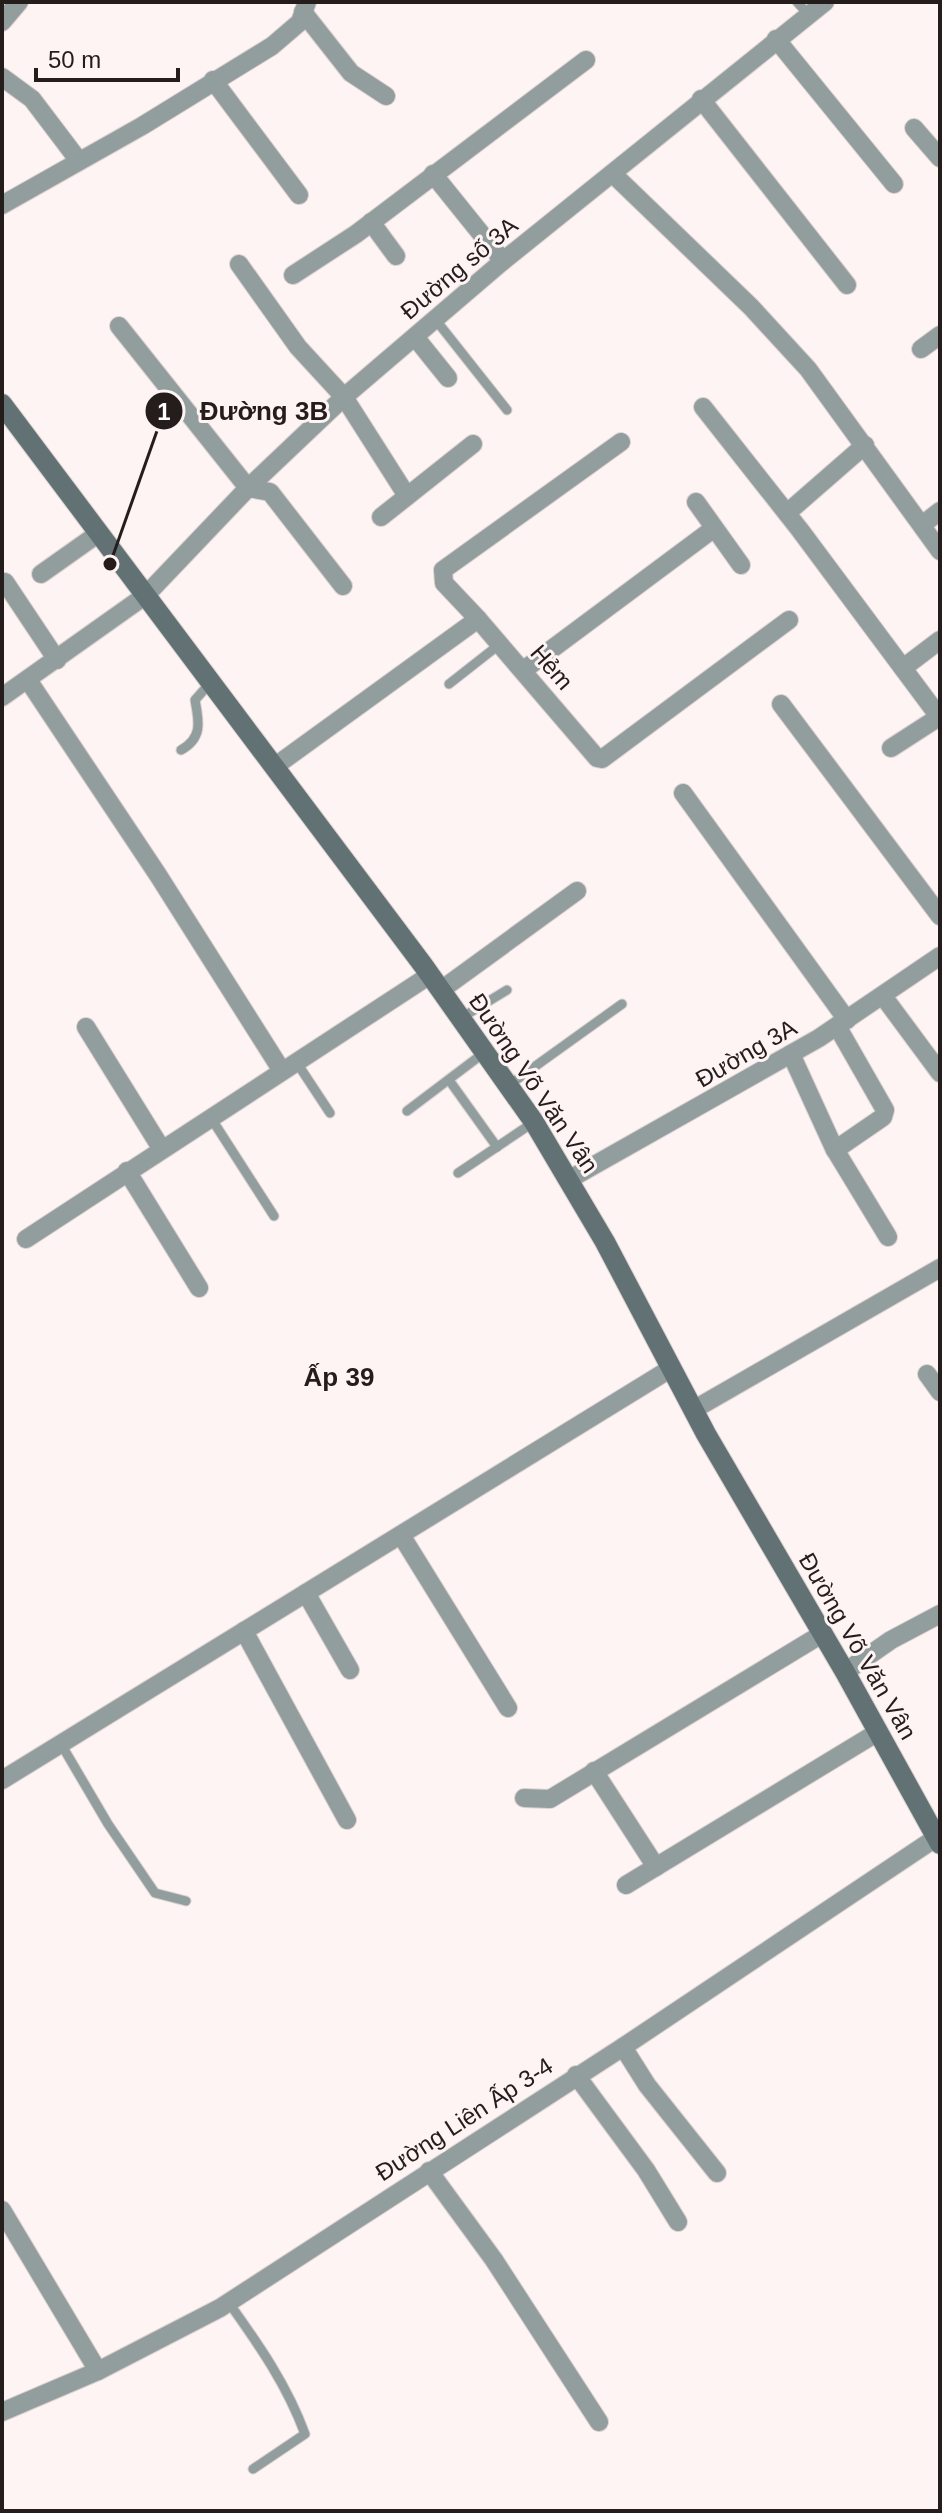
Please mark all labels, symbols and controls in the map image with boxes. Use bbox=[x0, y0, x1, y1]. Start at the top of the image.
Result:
scale bar bbox=[36, 32, 178, 82]
text: 50 m bbox=[48, 46, 101, 73]
street label: Đường số 3A bbox=[395, 211, 523, 325]
callout: Đường 3B bbox=[144, 386, 344, 436]
text: Đường 3B bbox=[200, 396, 328, 426]
text: 1 bbox=[157, 398, 171, 425]
street label: Hẻm bbox=[525, 639, 579, 695]
street label: Đường Võ Văn Vân bbox=[464, 988, 604, 1178]
street label: Đường 3A bbox=[691, 1013, 801, 1093]
district label: Ấp 39 bbox=[304, 1362, 374, 1392]
street label: Đường Võ Văn Vân bbox=[794, 1548, 922, 1744]
street label: Đường Liên Ấp 3-4 bbox=[371, 2052, 557, 2186]

